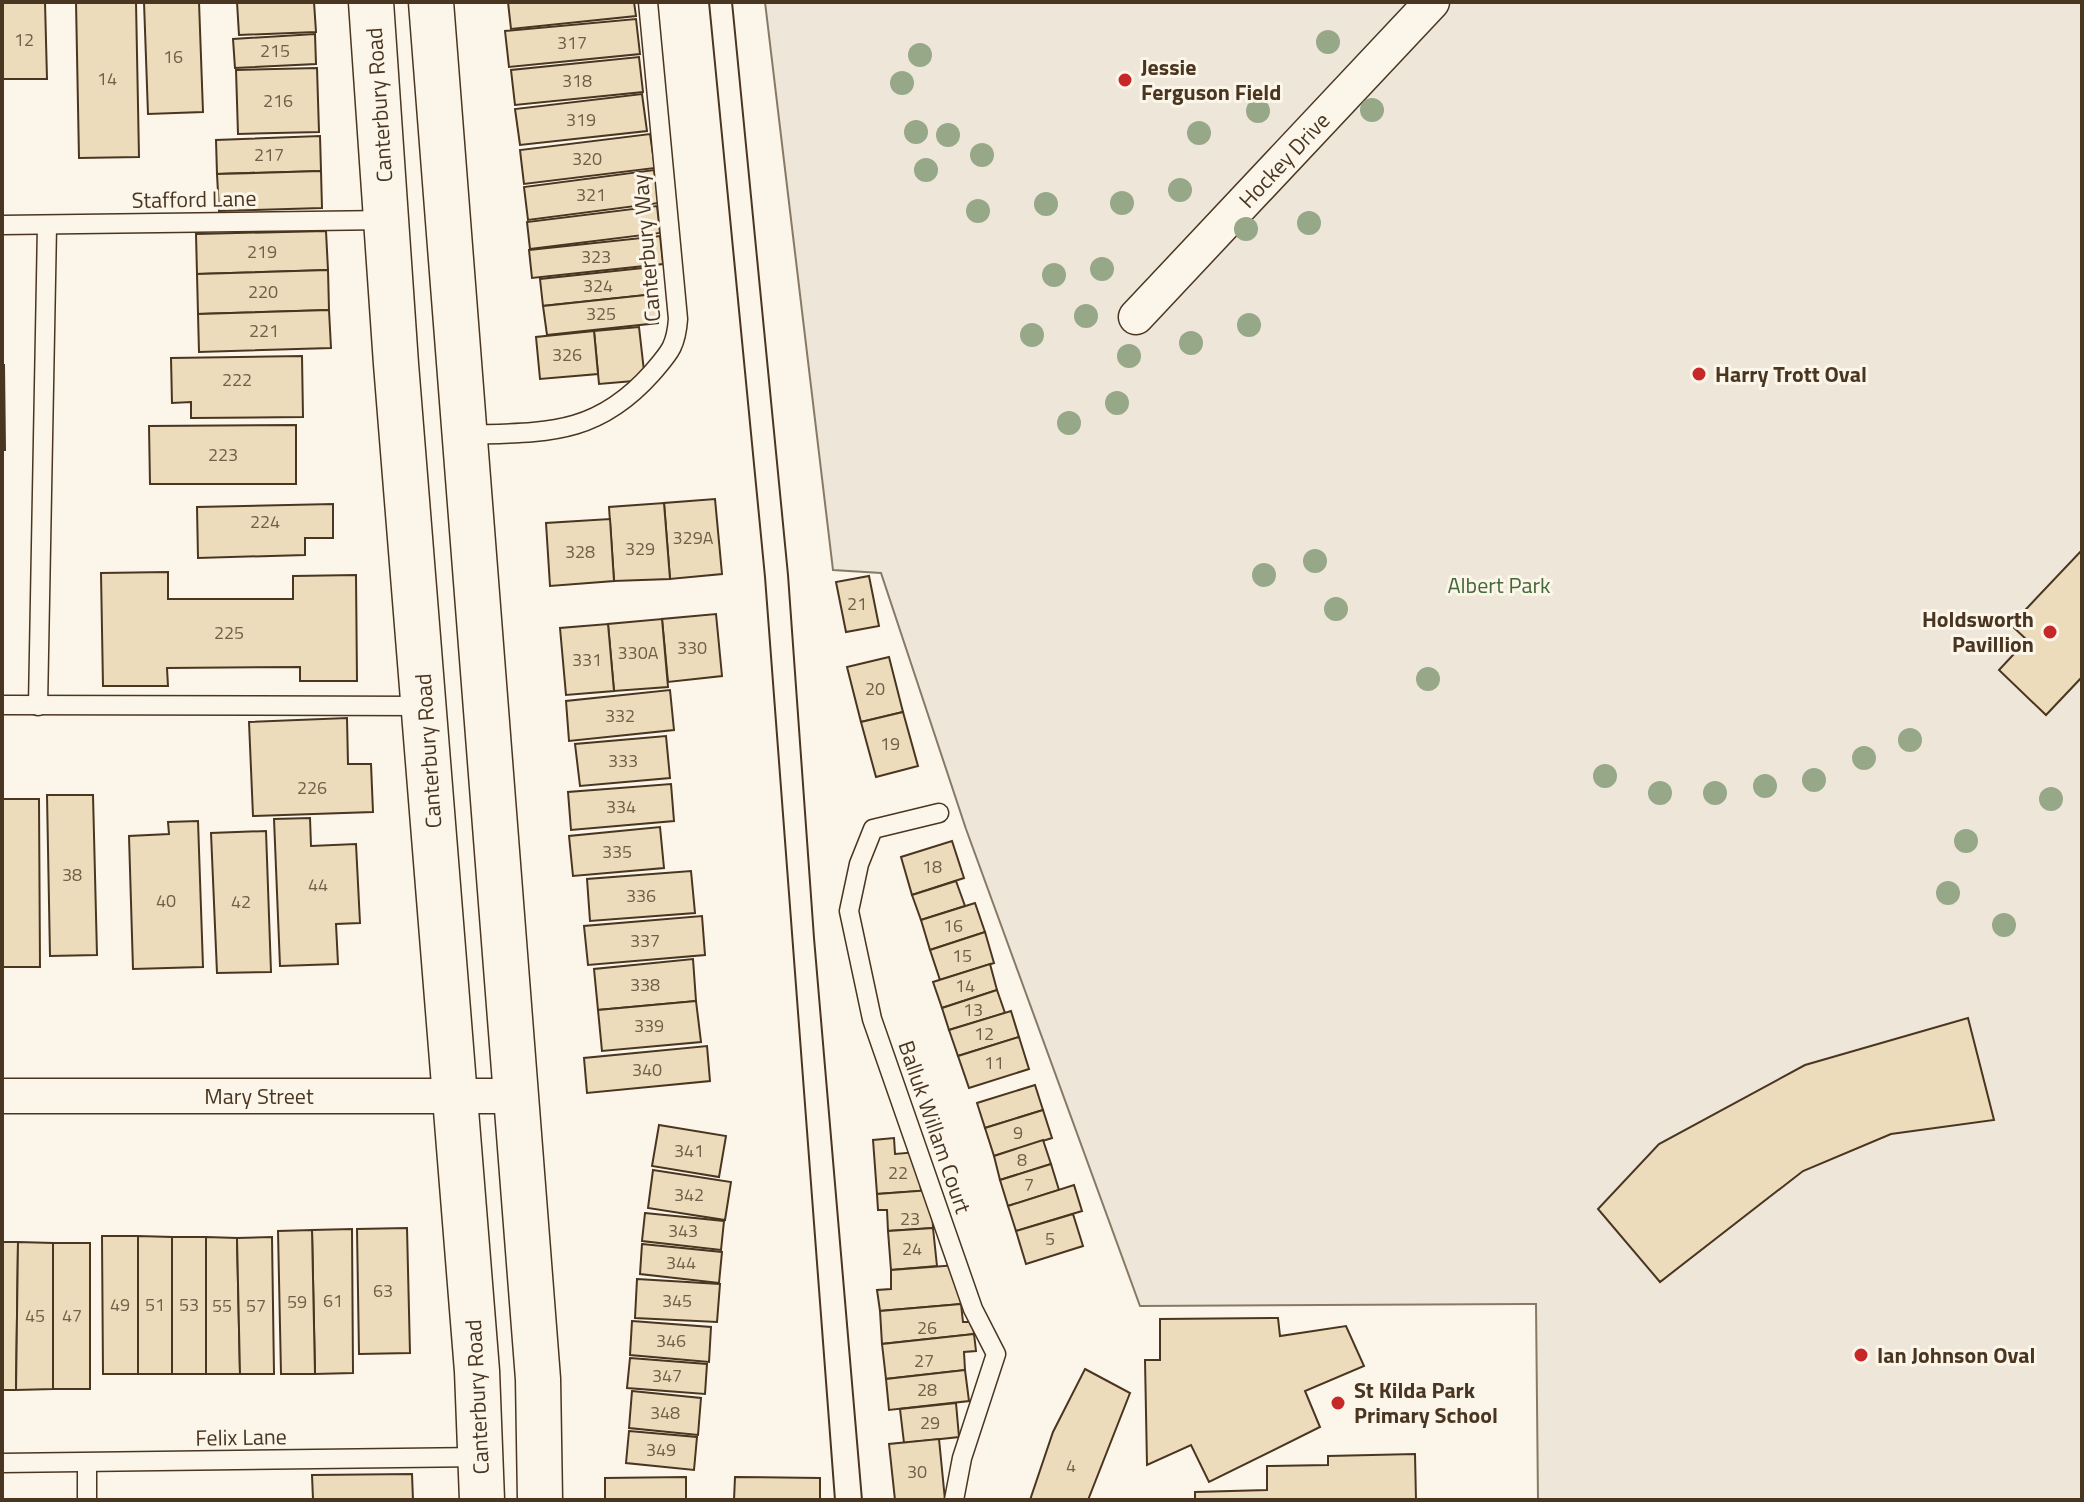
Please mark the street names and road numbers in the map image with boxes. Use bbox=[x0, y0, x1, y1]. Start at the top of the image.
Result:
street label: Canterbury Road bbox=[357, 26, 401, 184]
street label: Hockey Drive bbox=[1230, 104, 1338, 216]
street label: Canterbury Way bbox=[623, 172, 669, 323]
street label: Stafford Lane bbox=[131, 181, 257, 217]
street label: Canterbury Road bbox=[406, 672, 450, 830]
street label: Balluk Willam Court bbox=[889, 1036, 981, 1218]
street label: Mary Street bbox=[204, 1079, 314, 1113]
street label: Canterbury Road bbox=[456, 1319, 498, 1475]
street label: Felix Lane bbox=[195, 1419, 287, 1455]

